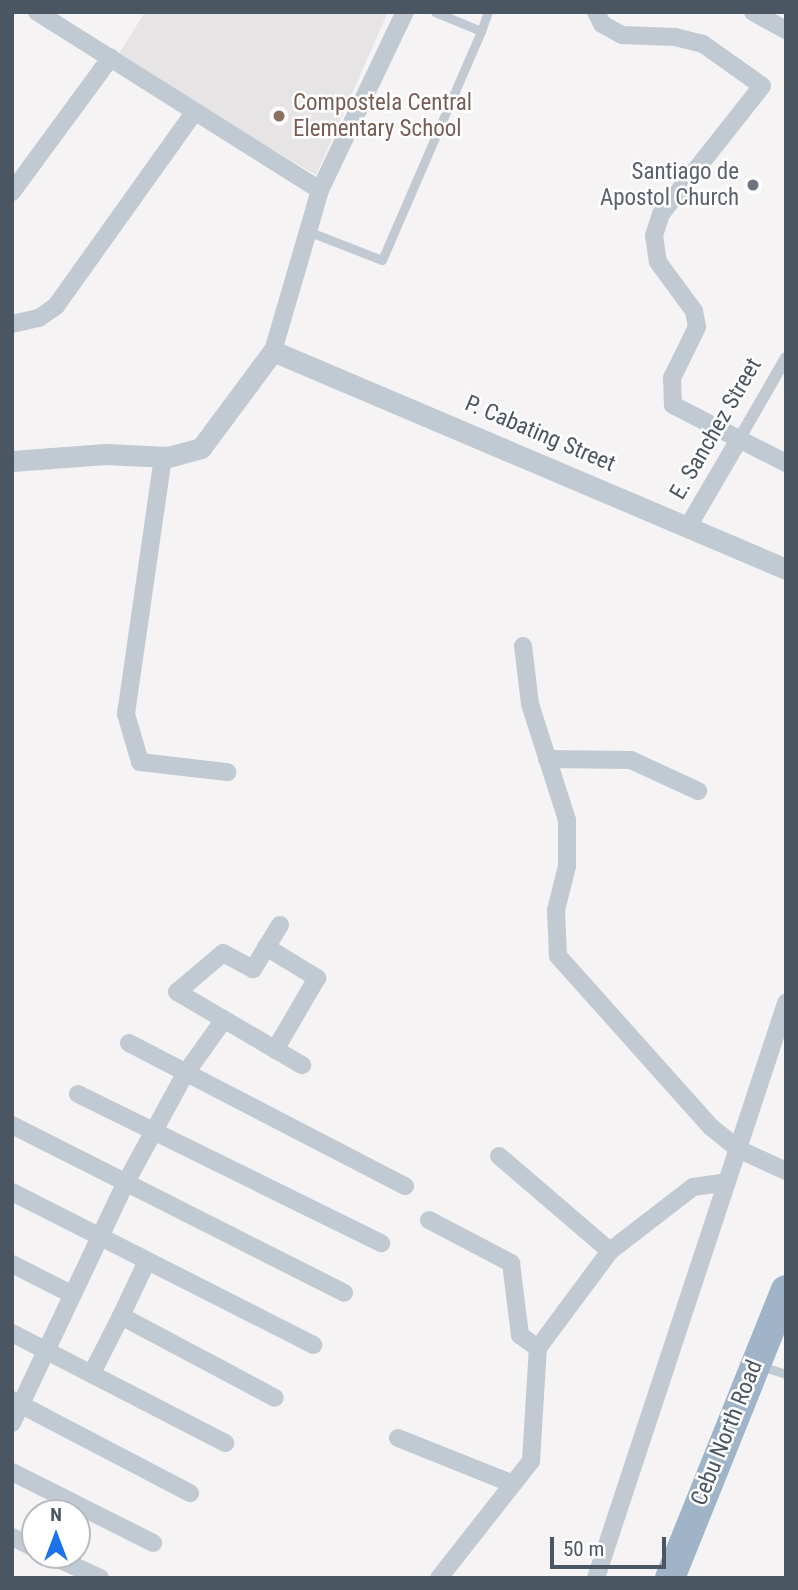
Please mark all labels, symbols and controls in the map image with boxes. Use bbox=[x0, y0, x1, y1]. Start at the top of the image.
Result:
place label: Compostela Central Elementary School bbox=[293, 89, 472, 143]
marker: Compostela Central Elementary School bbox=[271, 108, 287, 124]
place label: Santiago de Apostol Church bbox=[600, 158, 739, 212]
marker: Santiago de Apostol Church bbox=[745, 177, 761, 193]
street label: E. Sanchez Street bbox=[664, 353, 768, 505]
street label: P. Cabating Street bbox=[461, 390, 619, 478]
street label: Cebu North Road bbox=[685, 1356, 769, 1510]
north arrow bbox=[21, 1499, 91, 1569]
text: N bbox=[50, 1503, 62, 1526]
scale bar bbox=[553, 1524, 668, 1568]
text: 50 m bbox=[563, 1537, 604, 1561]

